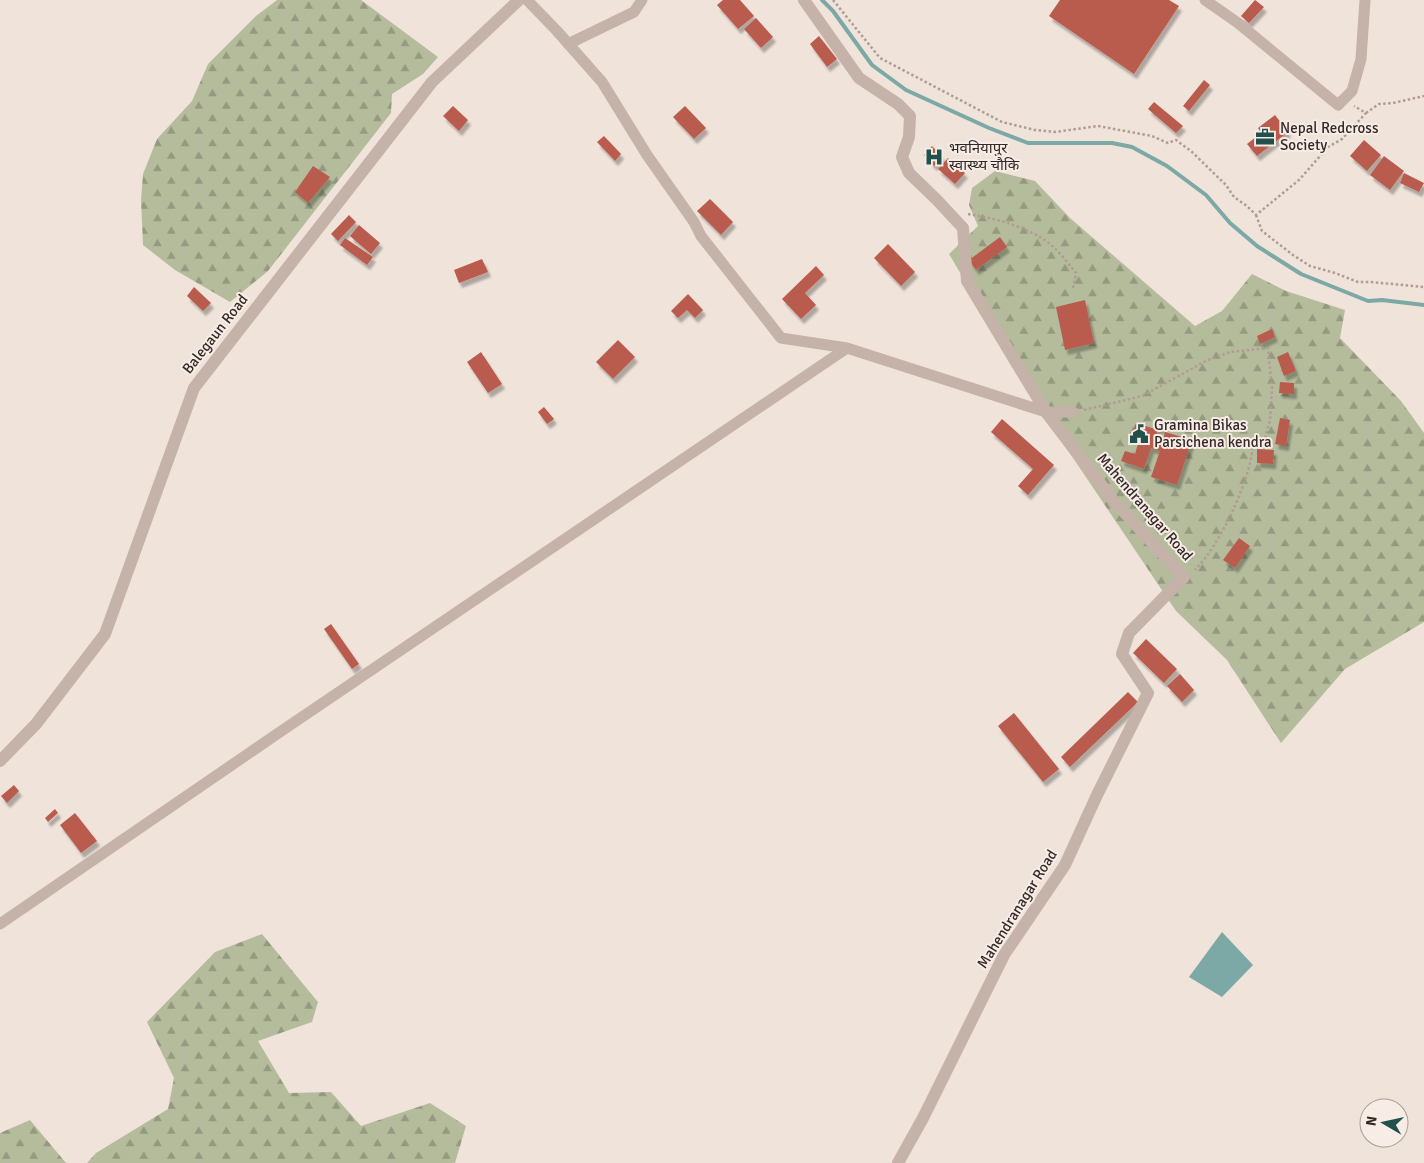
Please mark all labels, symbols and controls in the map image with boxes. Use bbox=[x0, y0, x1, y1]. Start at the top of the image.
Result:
place label: Nepal Redcross Society bbox=[1280, 119, 1379, 154]
office icon: Nepal Redcross Society bbox=[1254, 126, 1276, 148]
place label: भवनियापुर स्वास्थ्य चाैकि bbox=[949, 139, 1020, 174]
hospital icon: भवनियापुर स्वास्थ्य चाैकि bbox=[923, 146, 945, 168]
street label: Balegaun Road bbox=[178, 291, 252, 377]
place label: Gramina Bikas Parsichena kendra bbox=[1154, 416, 1272, 451]
public building icon: Gramina Bikas Parsichena kendra bbox=[1128, 423, 1150, 445]
street label: Mahendranagar Road bbox=[1093, 450, 1197, 565]
street label: Mahendranagar Road bbox=[973, 846, 1061, 972]
north arrow bbox=[1359, 1098, 1409, 1148]
text: N bbox=[1362, 1115, 1381, 1127]

